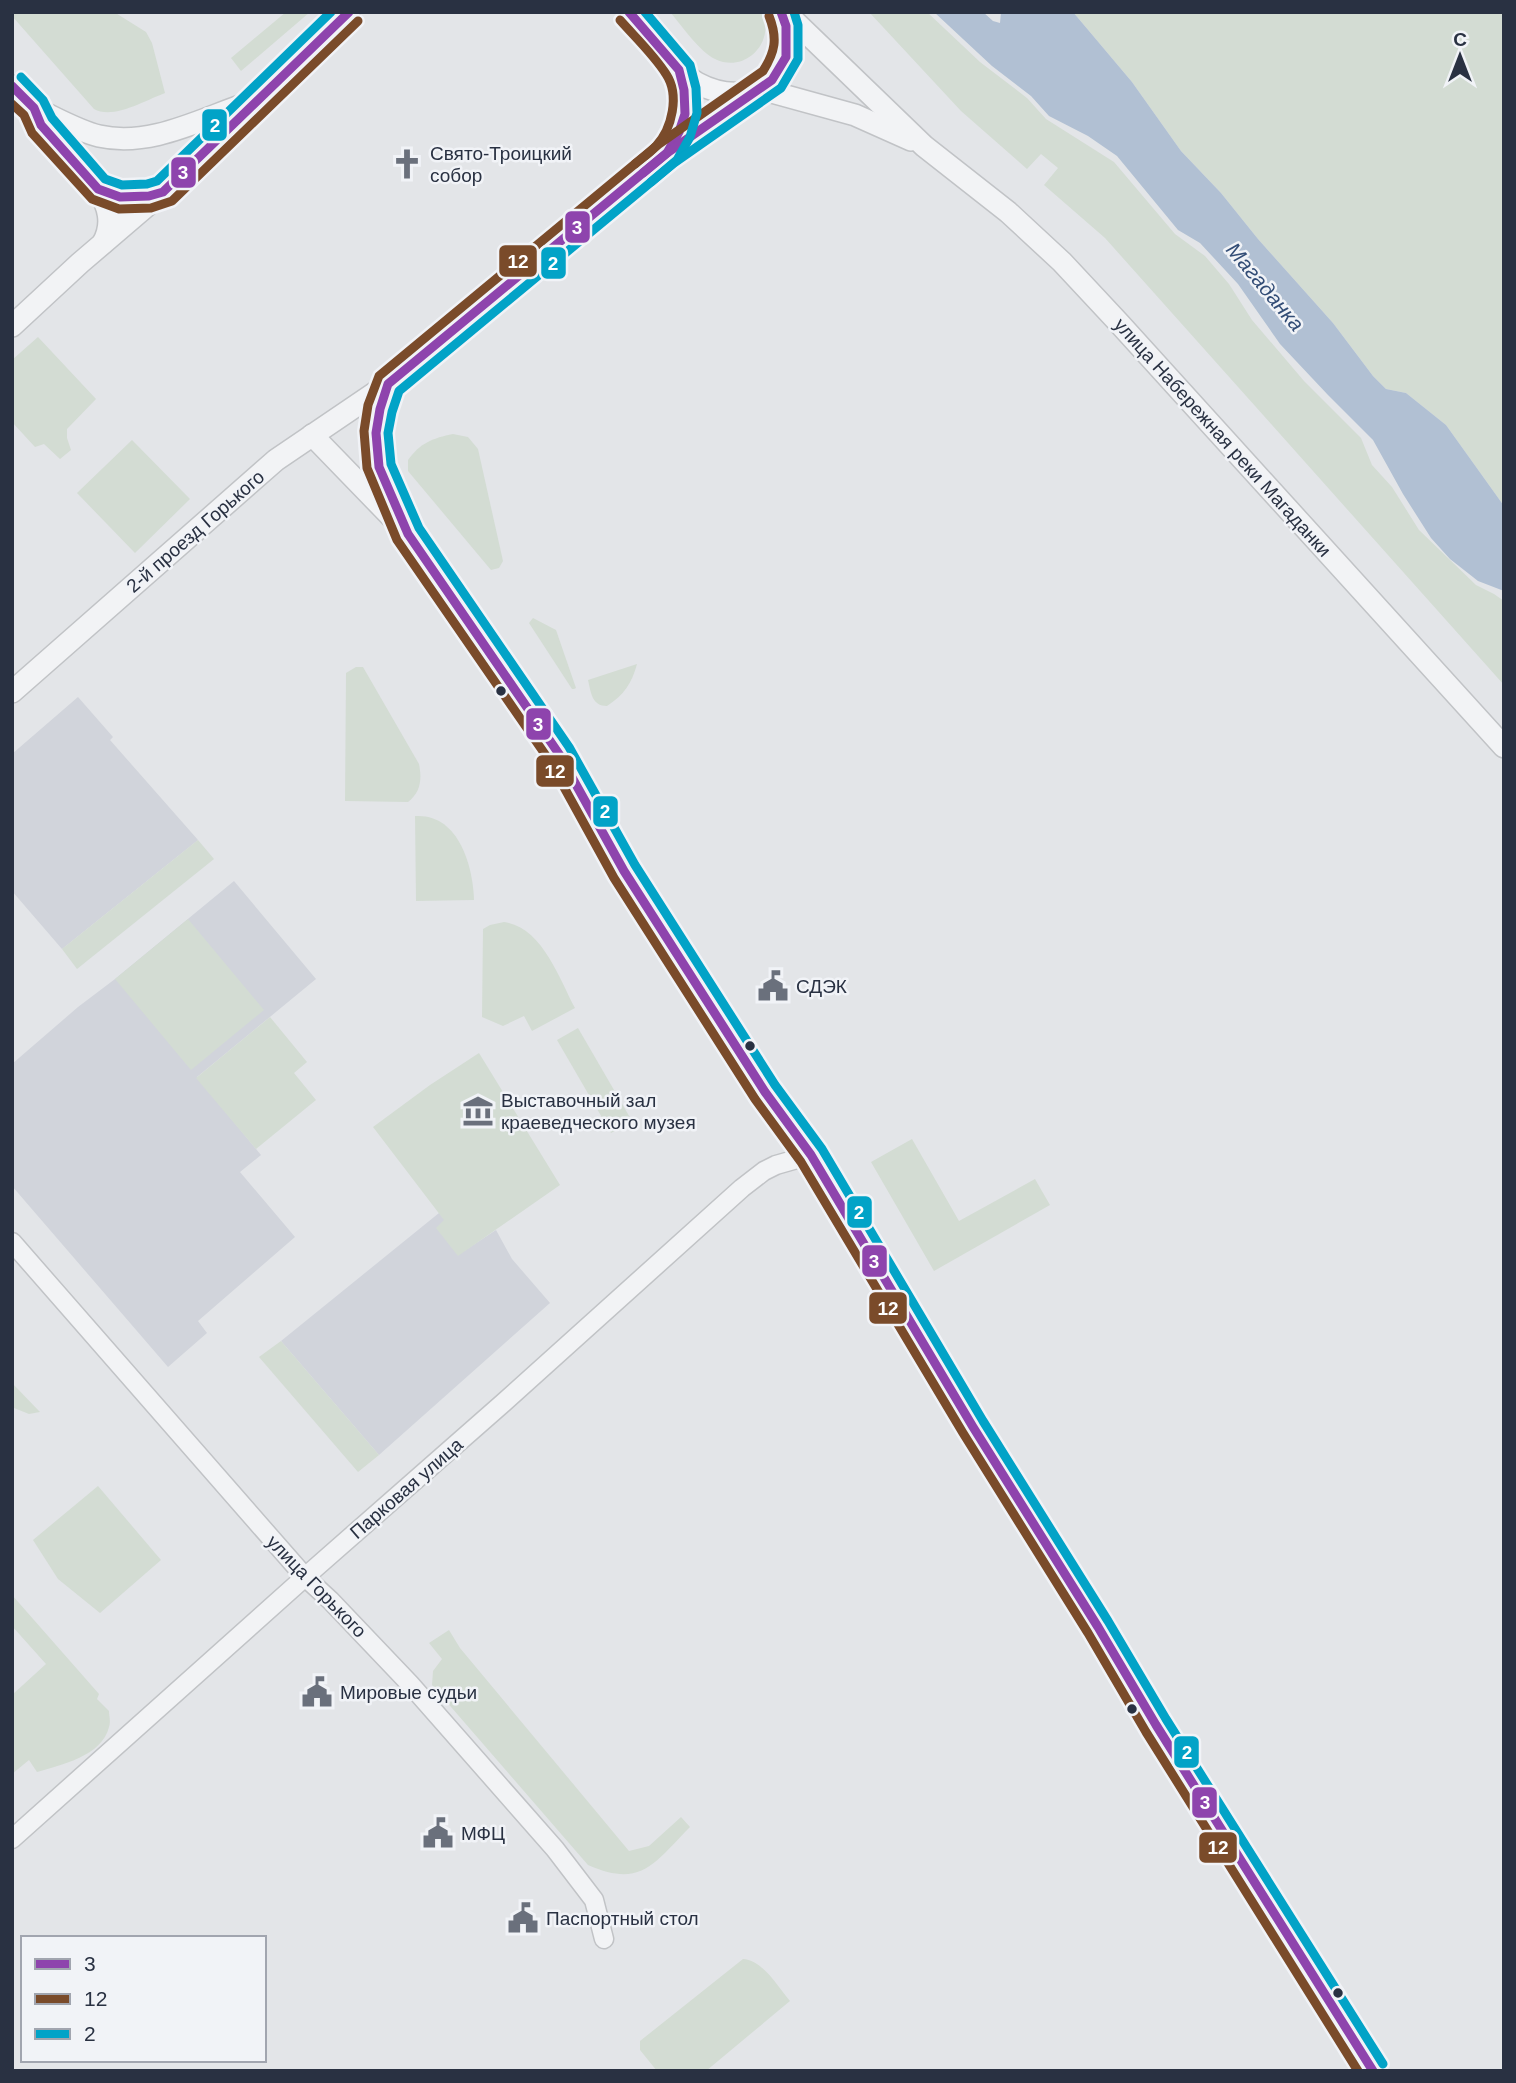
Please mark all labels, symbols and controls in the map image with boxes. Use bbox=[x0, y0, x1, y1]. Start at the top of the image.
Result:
north arrow bbox=[1425, 21, 1495, 91]
text: С bbox=[1453, 29, 1467, 50]
line badge: 2 bbox=[201, 108, 228, 142]
text: 2 bbox=[210, 115, 220, 136]
place label: Свято-Троицкий собор bbox=[430, 143, 572, 186]
church icon: Свято-Троицкий собор bbox=[390, 147, 424, 181]
line badge: 3 bbox=[170, 156, 197, 189]
text: 3 bbox=[178, 162, 188, 183]
line badge: 3 bbox=[564, 210, 591, 244]
text: 3 bbox=[572, 217, 582, 238]
water label: Магаданка bbox=[1222, 238, 1309, 335]
line badge: 12 bbox=[498, 244, 538, 278]
line badge: 2 bbox=[540, 246, 567, 280]
text: 12 bbox=[507, 251, 529, 272]
text: 2 bbox=[548, 253, 558, 274]
street label: улица Набережная реки Магаданки bbox=[1110, 314, 1335, 561]
street label: 2-й проезд Горького bbox=[122, 466, 268, 597]
unlabelled marker bbox=[494, 684, 508, 698]
line badge: 3 bbox=[525, 707, 552, 741]
text: 3 bbox=[533, 714, 543, 735]
line badge: 12 bbox=[535, 754, 575, 788]
text: 12 bbox=[544, 761, 566, 782]
line badge: 2 bbox=[592, 795, 619, 828]
text: 2 bbox=[600, 801, 610, 822]
public building icon: СДЭК bbox=[756, 969, 790, 1003]
place label: СДЭК bbox=[796, 976, 847, 997]
unlabelled marker bbox=[743, 1039, 757, 1053]
place label: Выставочный зал краеведческого музея bbox=[501, 1090, 696, 1133]
museum icon: Выставочный зал краеведческого музея bbox=[461, 1094, 495, 1128]
line badge: 2 bbox=[846, 1195, 873, 1229]
text: 2 bbox=[854, 1202, 864, 1223]
line badge: 3 bbox=[861, 1244, 888, 1278]
text: 3 bbox=[869, 1251, 879, 1272]
line badge: 12 bbox=[868, 1291, 908, 1325]
text: 12 bbox=[877, 1298, 899, 1319]
street label: Парковая улица bbox=[346, 1434, 467, 1543]
street label: улица Горького bbox=[263, 1531, 371, 1642]
public building icon: Мировые судьи bbox=[300, 1675, 334, 1709]
place label: Мировые судьи bbox=[340, 1682, 477, 1703]
unlabelled marker bbox=[1125, 1702, 1139, 1716]
line badge: 2 bbox=[1173, 1735, 1200, 1769]
text: 2 bbox=[1182, 1742, 1192, 1763]
line badge: 3 bbox=[1191, 1786, 1218, 1819]
text: 3 bbox=[1200, 1792, 1210, 1813]
public building icon: МФЦ bbox=[421, 1816, 455, 1850]
place label: МФЦ bbox=[461, 1823, 505, 1844]
line badge: 12 bbox=[1198, 1831, 1238, 1864]
text: 12 bbox=[1207, 1837, 1229, 1858]
public building icon: Паспортный стол bbox=[506, 1901, 540, 1935]
place label: Паспортный стол bbox=[546, 1908, 699, 1929]
legend bbox=[21, 1936, 266, 2062]
text: 3 bbox=[84, 1952, 96, 1975]
unlabelled marker bbox=[1331, 1986, 1345, 2000]
text: 12 bbox=[84, 1987, 107, 2010]
text: 2 bbox=[84, 2022, 96, 2045]

